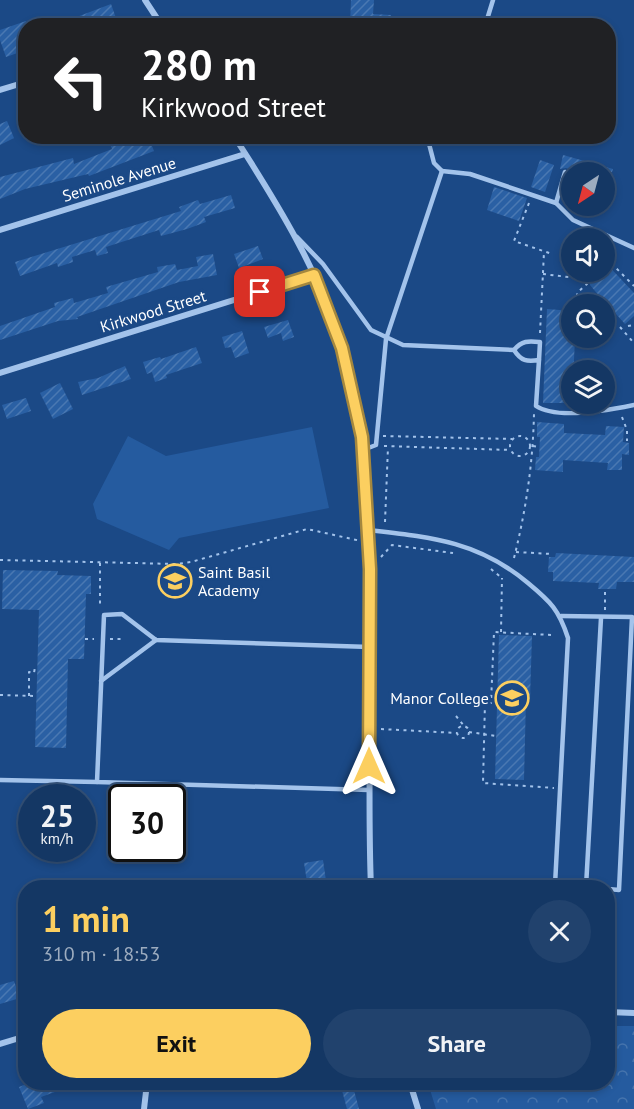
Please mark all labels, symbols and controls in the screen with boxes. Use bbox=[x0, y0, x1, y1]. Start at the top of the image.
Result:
text: 280 m bbox=[141, 37, 257, 92]
icon: left bbox=[42, 42, 120, 120]
text: Kirkwood Street bbox=[141, 90, 326, 124]
street label: Seminole Avenue bbox=[60, 152, 178, 206]
north arrow bbox=[561, 162, 615, 216]
map controls bbox=[561, 162, 615, 414]
button: sound bbox=[561, 228, 615, 282]
pin bbox=[234, 266, 285, 317]
icon: arrive bbox=[243, 275, 276, 308]
street label: Kirkwood Street bbox=[98, 285, 209, 337]
button: search bbox=[561, 294, 615, 348]
button: layers bbox=[561, 360, 615, 414]
place label: Saint Basil Academy bbox=[198, 562, 270, 600]
school or university icon: Saint Basil Academy bbox=[157, 563, 193, 599]
school or university icon: Manor College bbox=[494, 680, 530, 716]
place label: Manor College bbox=[390, 688, 489, 708]
position arrow bbox=[337, 734, 401, 798]
speed limit sign: 30 bbox=[108, 784, 186, 862]
text: 25 bbox=[40, 796, 74, 835]
text: km/h bbox=[41, 829, 73, 848]
text: 1 min bbox=[42, 895, 130, 942]
button: close bbox=[528, 900, 591, 963]
text: 310 m · 18:53 bbox=[42, 941, 160, 967]
button: Exit bbox=[42, 1009, 311, 1078]
button: Share bbox=[323, 1009, 591, 1078]

